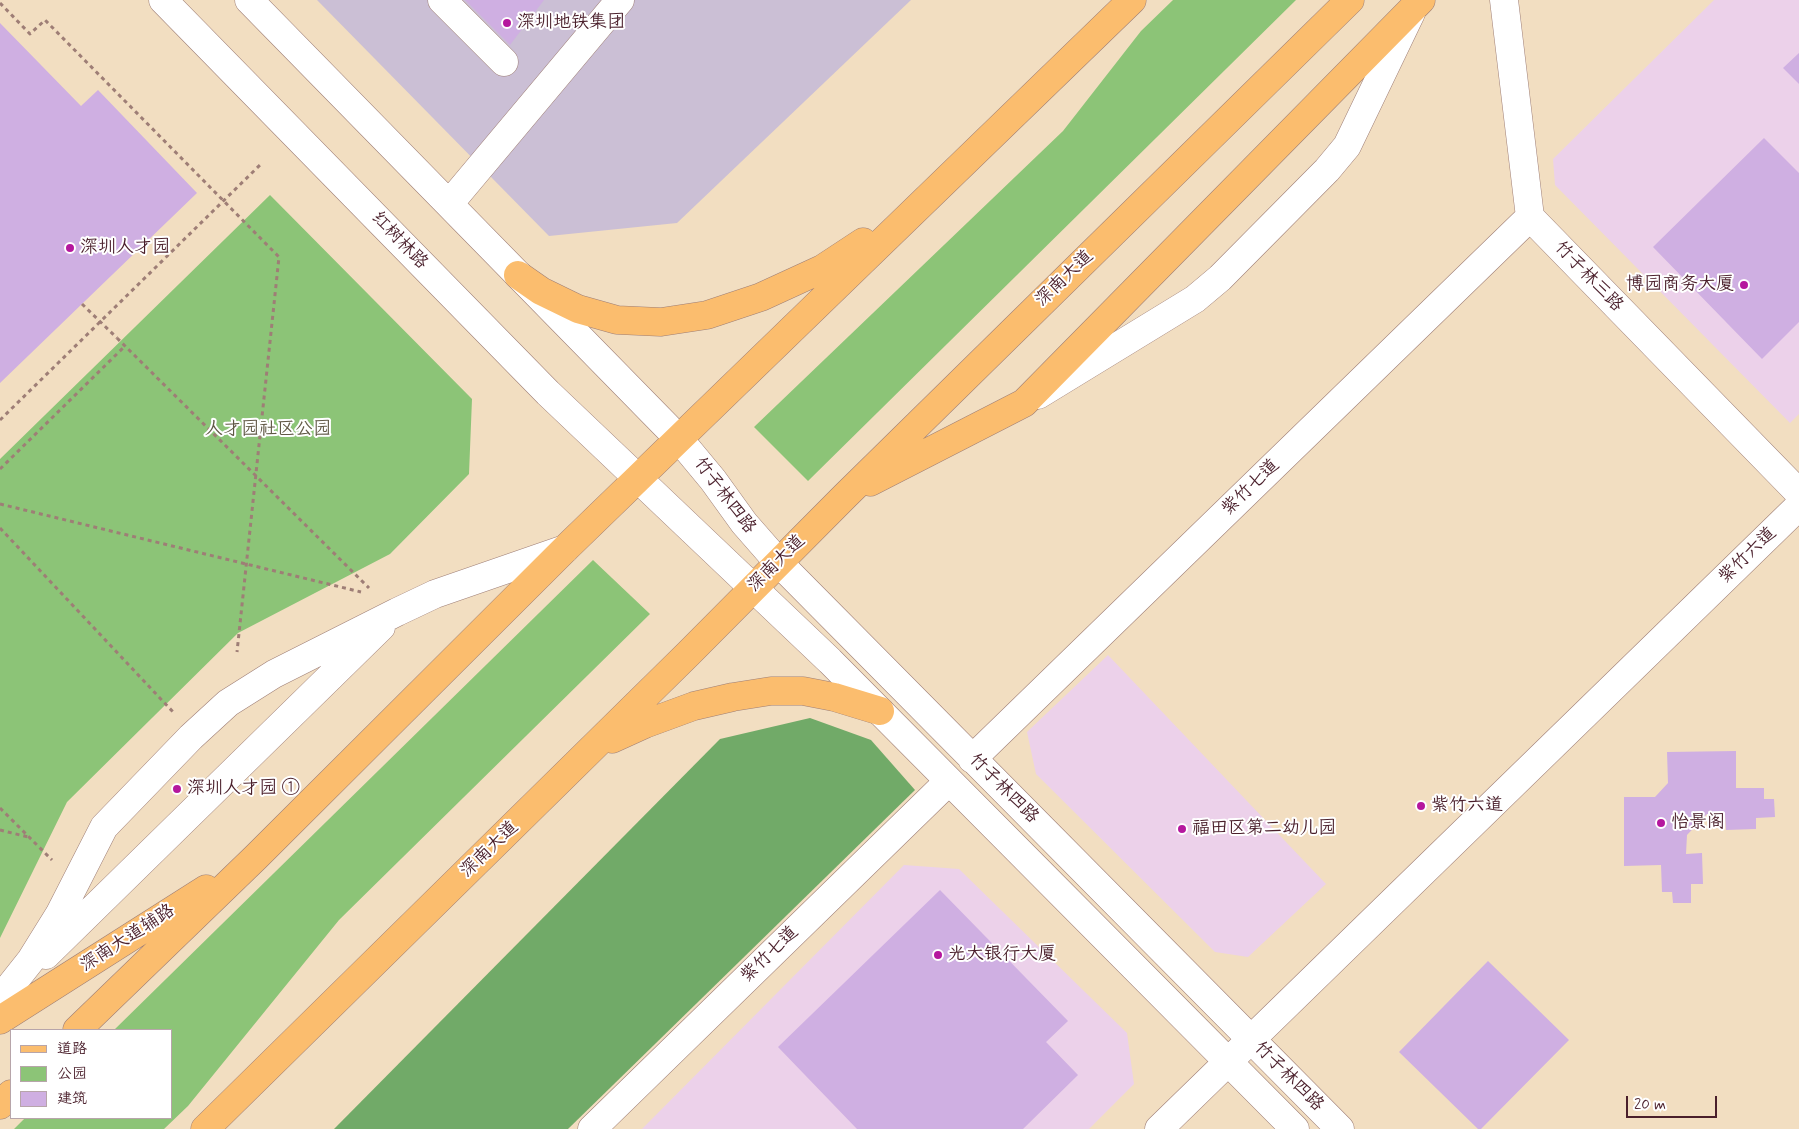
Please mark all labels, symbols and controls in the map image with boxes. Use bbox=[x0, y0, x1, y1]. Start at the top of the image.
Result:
place label: 深圳地铁集团 bbox=[517, 12, 625, 34]
marker: 深圳地铁集团 bbox=[501, 17, 513, 29]
street label: 红树林路 bbox=[366, 208, 432, 274]
place label: 深圳人才园 bbox=[80, 237, 170, 259]
street label: 竹子林三路 bbox=[1549, 237, 1627, 317]
marker: 深圳人才园 bbox=[64, 242, 76, 254]
street label: 深南大道 bbox=[1032, 246, 1098, 312]
place label: 博园商务大厦 bbox=[1626, 274, 1734, 296]
marker: 博园商务大厦 bbox=[1738, 279, 1750, 291]
park label: 人才园社区公园 bbox=[205, 419, 331, 441]
street label: 竹子林四路 bbox=[688, 454, 760, 538]
street label: 紫竹七道 bbox=[1218, 455, 1284, 521]
street label: 紫竹六道 bbox=[1715, 523, 1781, 589]
street label: 深南大道 bbox=[744, 531, 810, 597]
street label: 竹子林四路 bbox=[964, 750, 1042, 828]
place label: 深圳人才园 ① bbox=[187, 778, 300, 800]
marker: 深圳人才园 ① bbox=[171, 783, 183, 795]
place label: 紫竹六道 bbox=[1431, 795, 1503, 817]
marker: 紫竹六道 bbox=[1415, 800, 1427, 812]
place label: 怡景阁 bbox=[1671, 812, 1725, 834]
street label: 深南大道 bbox=[457, 817, 523, 883]
marker: 怡景阁 bbox=[1655, 817, 1667, 829]
place label: 福田区第二幼儿园 bbox=[1192, 818, 1336, 840]
marker: 福田区第二幼儿园 bbox=[1176, 823, 1188, 835]
street label: 深南大道辅路 bbox=[77, 901, 179, 977]
street label: 紫竹七道 bbox=[737, 922, 803, 988]
place label: 光大银行大厦 bbox=[948, 944, 1056, 966]
marker: 光大银行大厦 bbox=[932, 949, 944, 961]
legend bbox=[10, 1029, 172, 1119]
street label: 竹子林四路 bbox=[1249, 1038, 1327, 1116]
text: 道路 bbox=[57, 1039, 87, 1059]
text: 公园 bbox=[57, 1064, 87, 1084]
scale bar bbox=[1629, 1086, 1720, 1118]
text: 建筑 bbox=[57, 1089, 87, 1109]
text: 20 m bbox=[1634, 1095, 1666, 1115]

